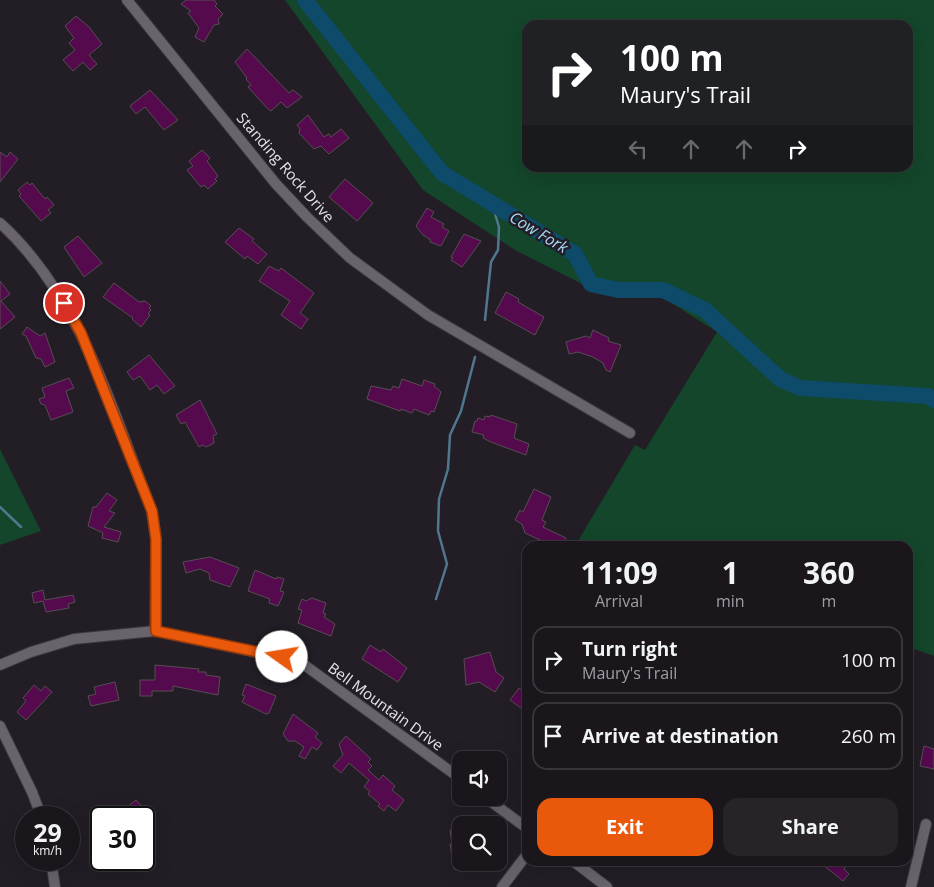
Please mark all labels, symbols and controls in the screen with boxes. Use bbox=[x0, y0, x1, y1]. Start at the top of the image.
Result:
text: 100 m bbox=[620, 34, 724, 81]
icon: right bbox=[537, 40, 602, 105]
text: Maury's Trail bbox=[620, 79, 751, 109]
street label: Standing Rock Drive bbox=[233, 108, 339, 226]
icon: left bbox=[624, 135, 652, 163]
icon: ahead bbox=[677, 135, 705, 163]
icon: ahead bbox=[730, 135, 758, 163]
icon: right bbox=[783, 135, 811, 163]
water label: Cow Fork bbox=[506, 206, 573, 259]
pin bbox=[43, 282, 85, 324]
icon: arrive bbox=[50, 289, 78, 317]
text: 11:09 bbox=[580, 552, 658, 593]
text: 1 bbox=[722, 552, 739, 593]
text: 360 bbox=[803, 552, 855, 593]
text: Arrival bbox=[595, 590, 643, 612]
text: min bbox=[716, 590, 745, 612]
text: m bbox=[821, 590, 836, 612]
position arrow bbox=[255, 630, 307, 682]
text: Turn right bbox=[582, 636, 677, 662]
icon: right bbox=[539, 646, 567, 674]
text: 100 m bbox=[841, 647, 896, 673]
street label: Bell Mountain Drive bbox=[324, 657, 448, 755]
text: Maury's Trail bbox=[582, 662, 677, 684]
icon: arrive bbox=[539, 722, 567, 750]
text: Arrive at destination bbox=[582, 723, 779, 749]
text: 260 m bbox=[841, 723, 896, 749]
map controls bbox=[452, 751, 507, 871]
button: sound bbox=[452, 751, 507, 806]
button: Exit bbox=[537, 798, 713, 856]
button: Share bbox=[723, 798, 898, 856]
speed limit sign: 30 bbox=[90, 806, 155, 871]
text: 29 bbox=[33, 815, 62, 849]
button: search bbox=[452, 816, 507, 871]
text: km/h bbox=[33, 842, 62, 859]

